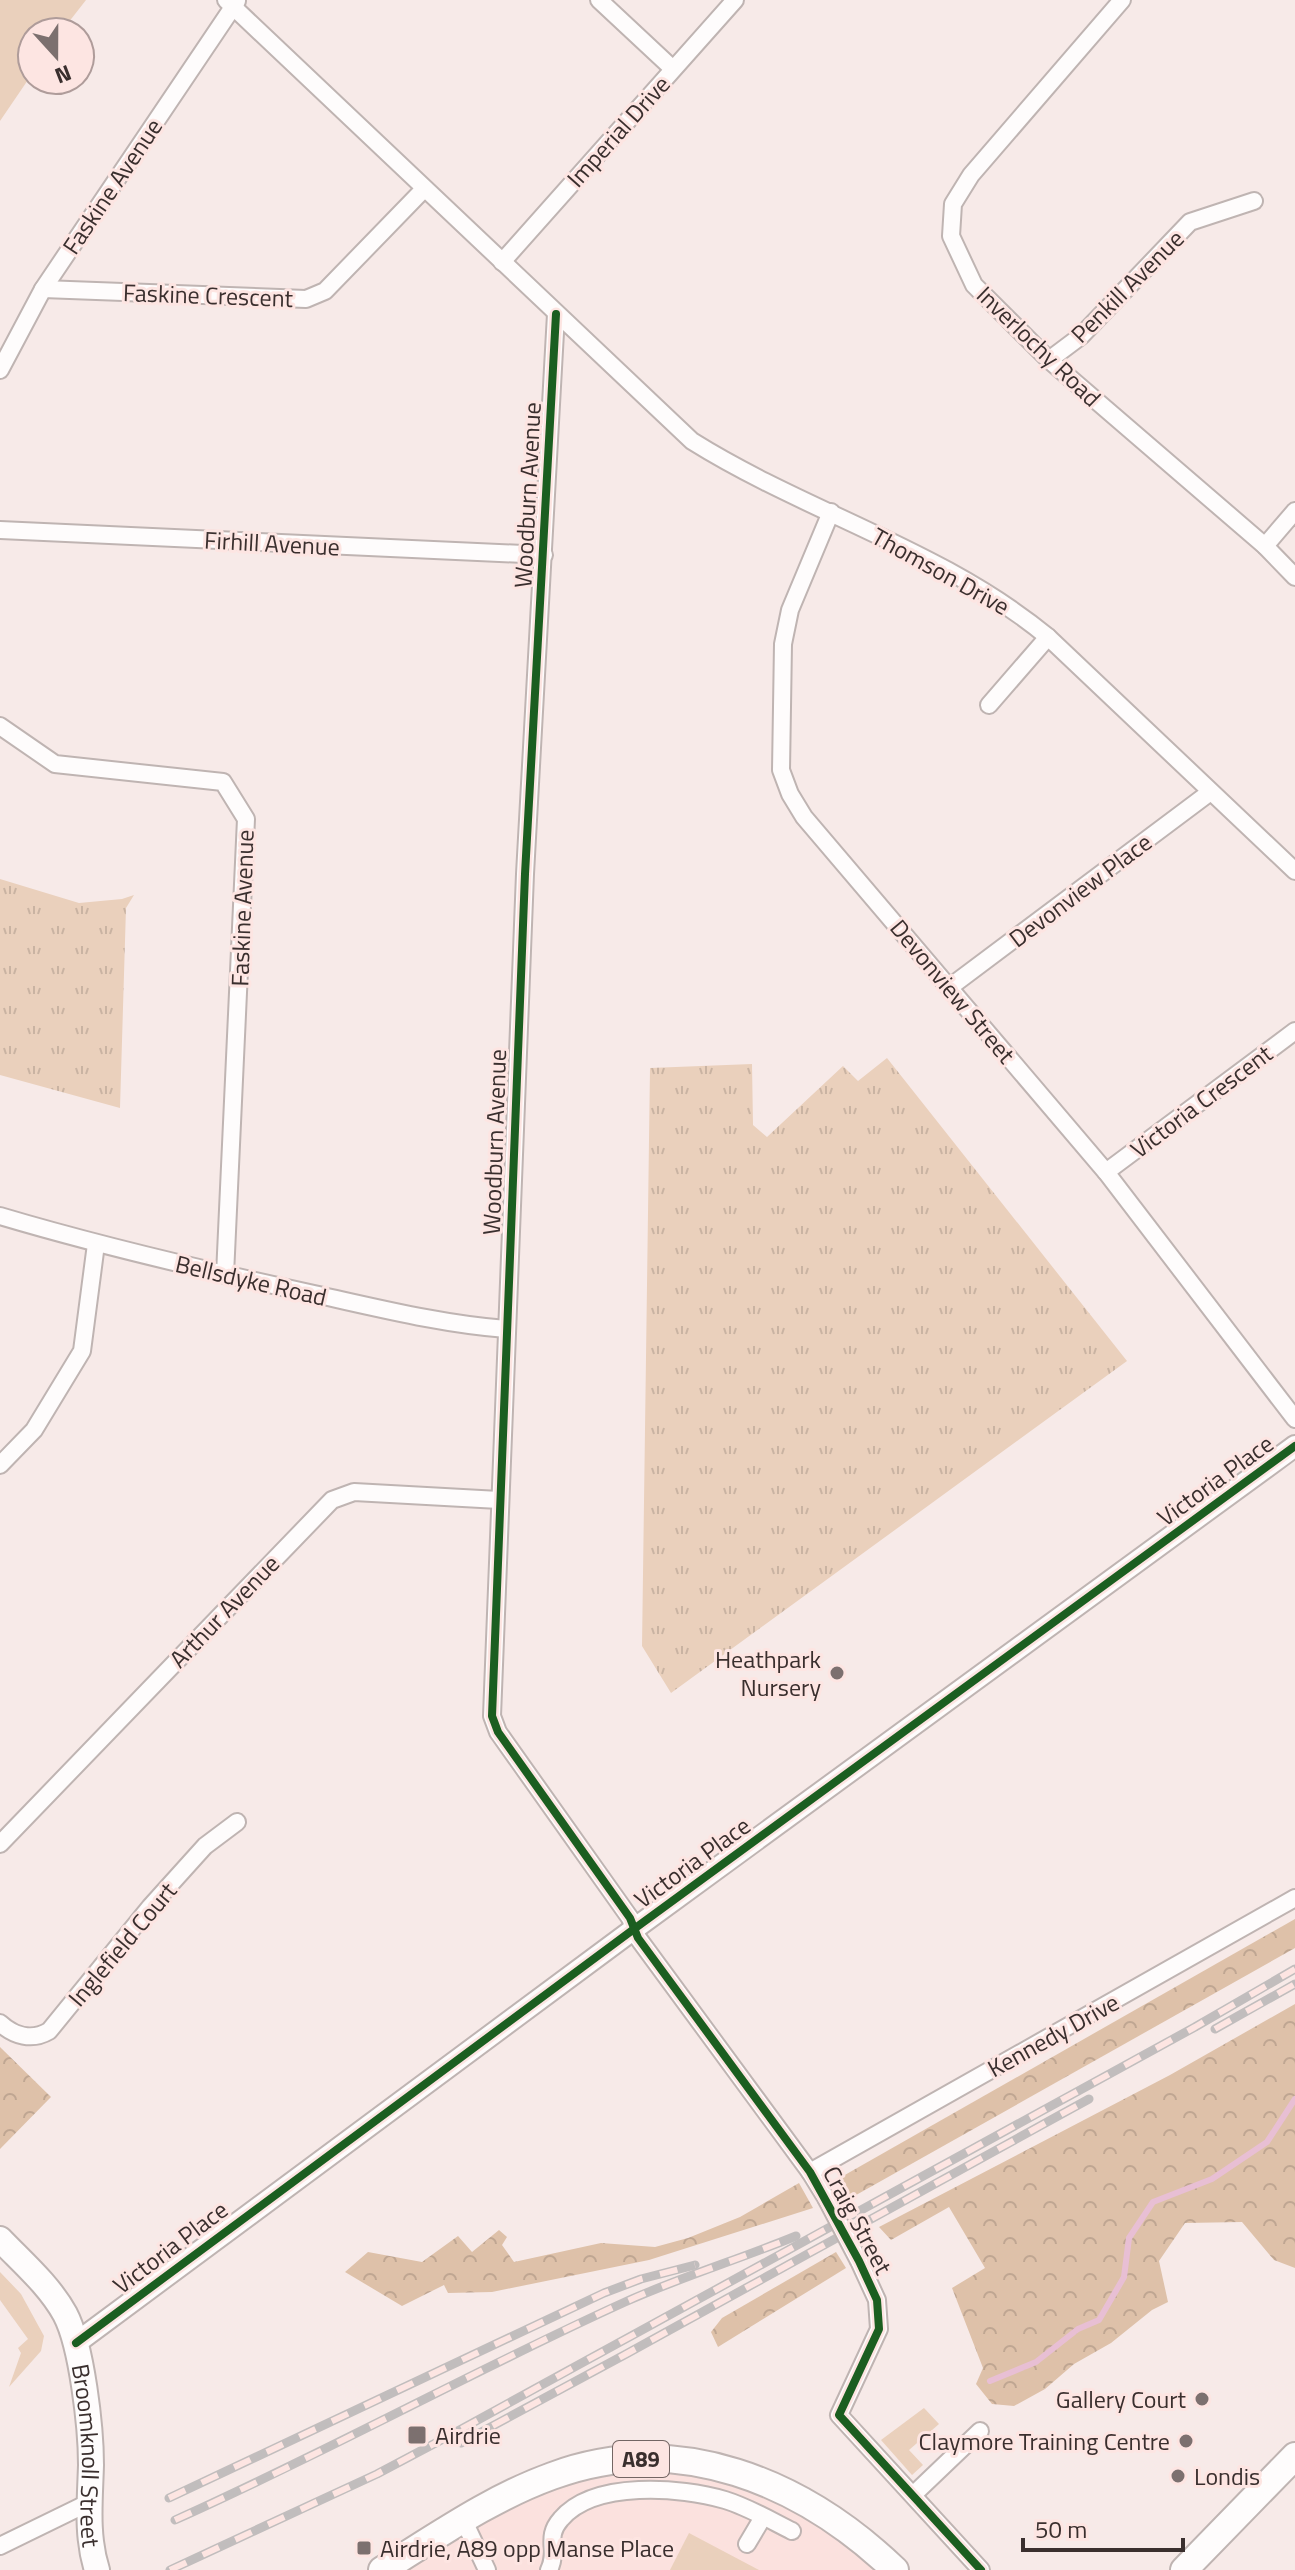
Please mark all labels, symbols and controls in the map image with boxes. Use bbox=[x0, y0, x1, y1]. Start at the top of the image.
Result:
north arrow bbox=[16, 16, 96, 96]
text: N bbox=[50, 56, 76, 93]
street label: Imperial Drive bbox=[558, 67, 678, 195]
street label: Faskine Avenue bbox=[53, 111, 171, 261]
street label: Penkill Avenue bbox=[1062, 221, 1192, 351]
street label: Faskine Crescent bbox=[122, 274, 294, 316]
street label: Inverlochy Road bbox=[969, 277, 1109, 415]
street label: Woodburn Avenue bbox=[504, 401, 550, 589]
street label: Thomson Drive bbox=[865, 518, 1017, 624]
street label: Firhill Avenue bbox=[203, 521, 341, 565]
street label: Devonview Place bbox=[1001, 824, 1159, 956]
street label: Faskine Avenue bbox=[221, 829, 263, 987]
street label: Devonview Street bbox=[882, 911, 1024, 1071]
street label: Victoria Crescent bbox=[1122, 1035, 1280, 1166]
street label: Woodburn Avenue bbox=[473, 1049, 515, 1235]
street label: Bellsdyke Road bbox=[172, 1245, 330, 1315]
street label: Victoria Place bbox=[1149, 1426, 1281, 1534]
street label: Arthur Avenue bbox=[161, 1546, 287, 1676]
place label: Heathpark Nursery bbox=[715, 1641, 821, 1705]
marker: Heathpark Nursery bbox=[828, 1664, 846, 1682]
street label: Victoria Place bbox=[626, 1808, 758, 1916]
street label: Inglefield Court bbox=[59, 1874, 185, 2014]
street label: Kennedy Drive bbox=[981, 1984, 1125, 2086]
street label: Craig Street bbox=[814, 2159, 902, 2281]
street label: Victoria Place bbox=[105, 2192, 235, 2302]
street label: Broomknoll Street bbox=[63, 2361, 110, 2550]
place label: Gallery Court bbox=[1056, 2381, 1187, 2417]
marker: Gallery Court bbox=[1193, 2390, 1211, 2408]
place label: Airdrie bbox=[435, 2417, 501, 2453]
place label: Claymore Training Centre bbox=[919, 2423, 1170, 2459]
marker: Airdrie bbox=[406, 2424, 428, 2446]
marker: Claymore Training Centre bbox=[1177, 2432, 1195, 2450]
road number: A89 bbox=[613, 2441, 669, 2477]
place label: Londis bbox=[1194, 2458, 1260, 2494]
marker: Londis bbox=[1169, 2467, 1187, 2485]
scale bar bbox=[1023, 2502, 1183, 2552]
text: 50 m bbox=[1035, 2511, 1087, 2547]
place label: Airdrie, A89 opp Manse Place bbox=[380, 2530, 674, 2566]
marker: Airdrie, A89 opp Manse Place bbox=[355, 2539, 373, 2557]

